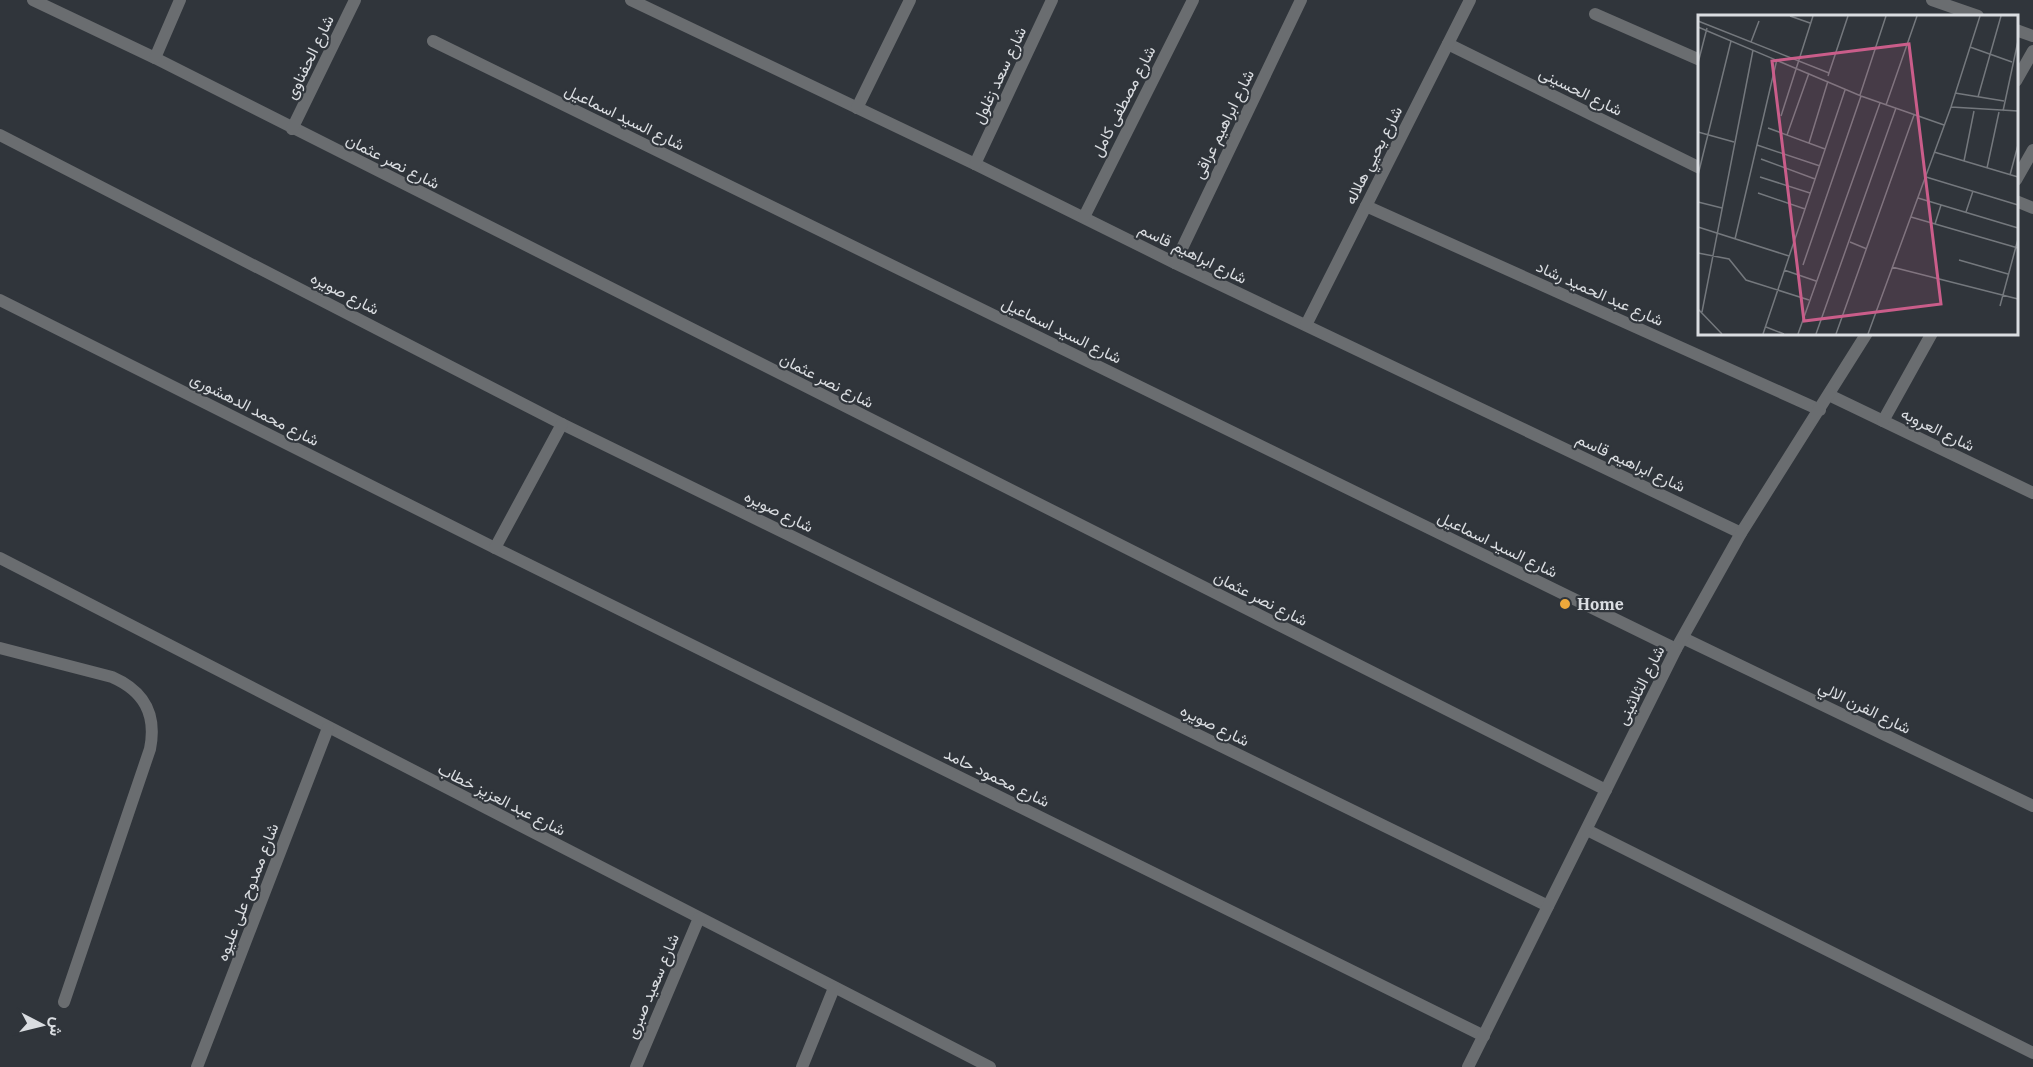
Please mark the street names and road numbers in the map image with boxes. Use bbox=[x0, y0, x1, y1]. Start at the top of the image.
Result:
street label: شارع الحفناوى bbox=[280, 12, 340, 103]
street label: شارع سعد زغلول bbox=[968, 23, 1032, 128]
street label: شارع مصطفى كامل bbox=[1086, 42, 1161, 161]
street label: شارع الحسينى bbox=[1535, 62, 1626, 122]
street label: شارع ابراهيم عراقى bbox=[1188, 66, 1260, 183]
street label: شارع السيد اسماعيل bbox=[561, 79, 688, 156]
street label: شارع يحيي هلاله bbox=[1340, 103, 1410, 209]
street label: شارع نصر عثمان bbox=[342, 129, 443, 195]
street label: شارع ابراهيم قاسم bbox=[1135, 218, 1250, 290]
street label: شارع عبد الحميد رشاد bbox=[1532, 256, 1667, 332]
street label: شارع صويره bbox=[306, 267, 383, 321]
street label: شارع السيد اسماعيل bbox=[998, 292, 1125, 369]
street label: شارع نصر عثمان bbox=[776, 348, 877, 414]
street label: شارع محمد الدهشورى bbox=[186, 368, 323, 452]
street label: شارع العروبه bbox=[1897, 403, 1978, 457]
street label: شارع ابراهيم قاسم bbox=[1572, 428, 1689, 498]
street label: شارع صويره bbox=[740, 486, 817, 538]
street label: شارع السيد اسماعيل bbox=[1434, 506, 1561, 583]
street label: شارع نصر عثمان bbox=[1210, 566, 1311, 632]
street label: شارع الثلاثينى bbox=[1611, 642, 1670, 729]
street label: شارع الفرن الالي bbox=[1814, 676, 1914, 742]
street label: شارع صويره bbox=[1176, 700, 1253, 752]
street label: شارع محمود حامد bbox=[940, 743, 1053, 813]
street label: شارع عبد العزيز خطاب bbox=[434, 758, 569, 842]
street label: شارع ممدوح على عليوه bbox=[212, 820, 284, 964]
street label: شارع سعيد صبرى bbox=[621, 931, 685, 1042]

